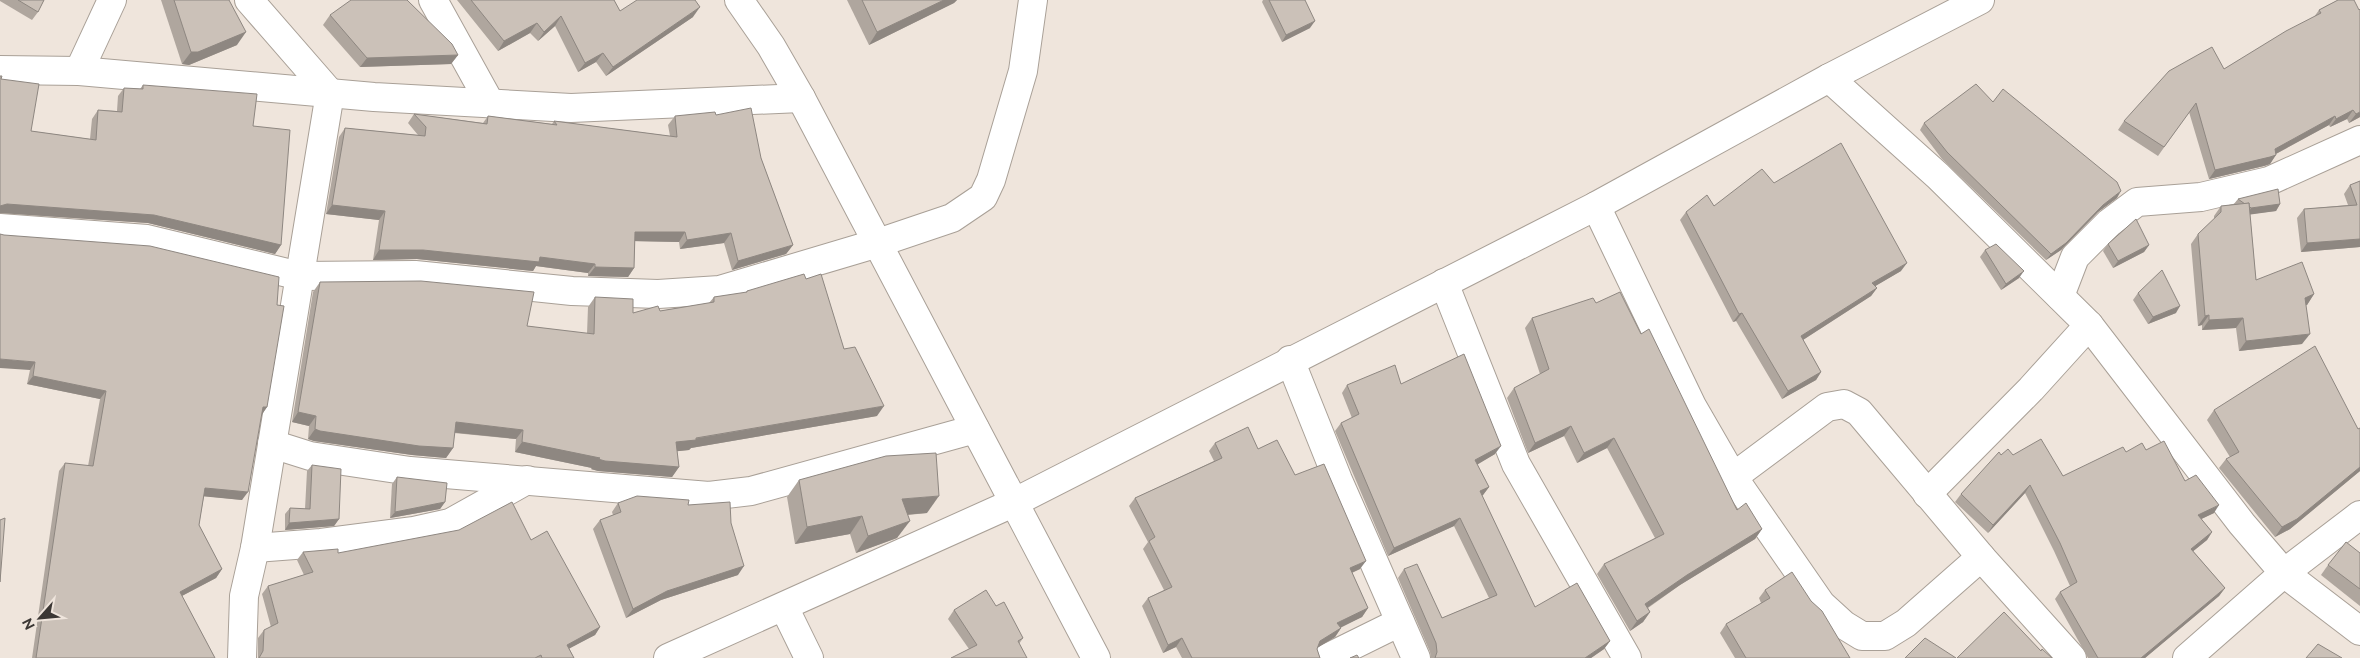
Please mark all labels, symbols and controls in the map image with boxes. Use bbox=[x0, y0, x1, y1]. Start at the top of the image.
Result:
north arrow bbox=[15, 593, 65, 643]
text: N bbox=[19, 616, 38, 632]

